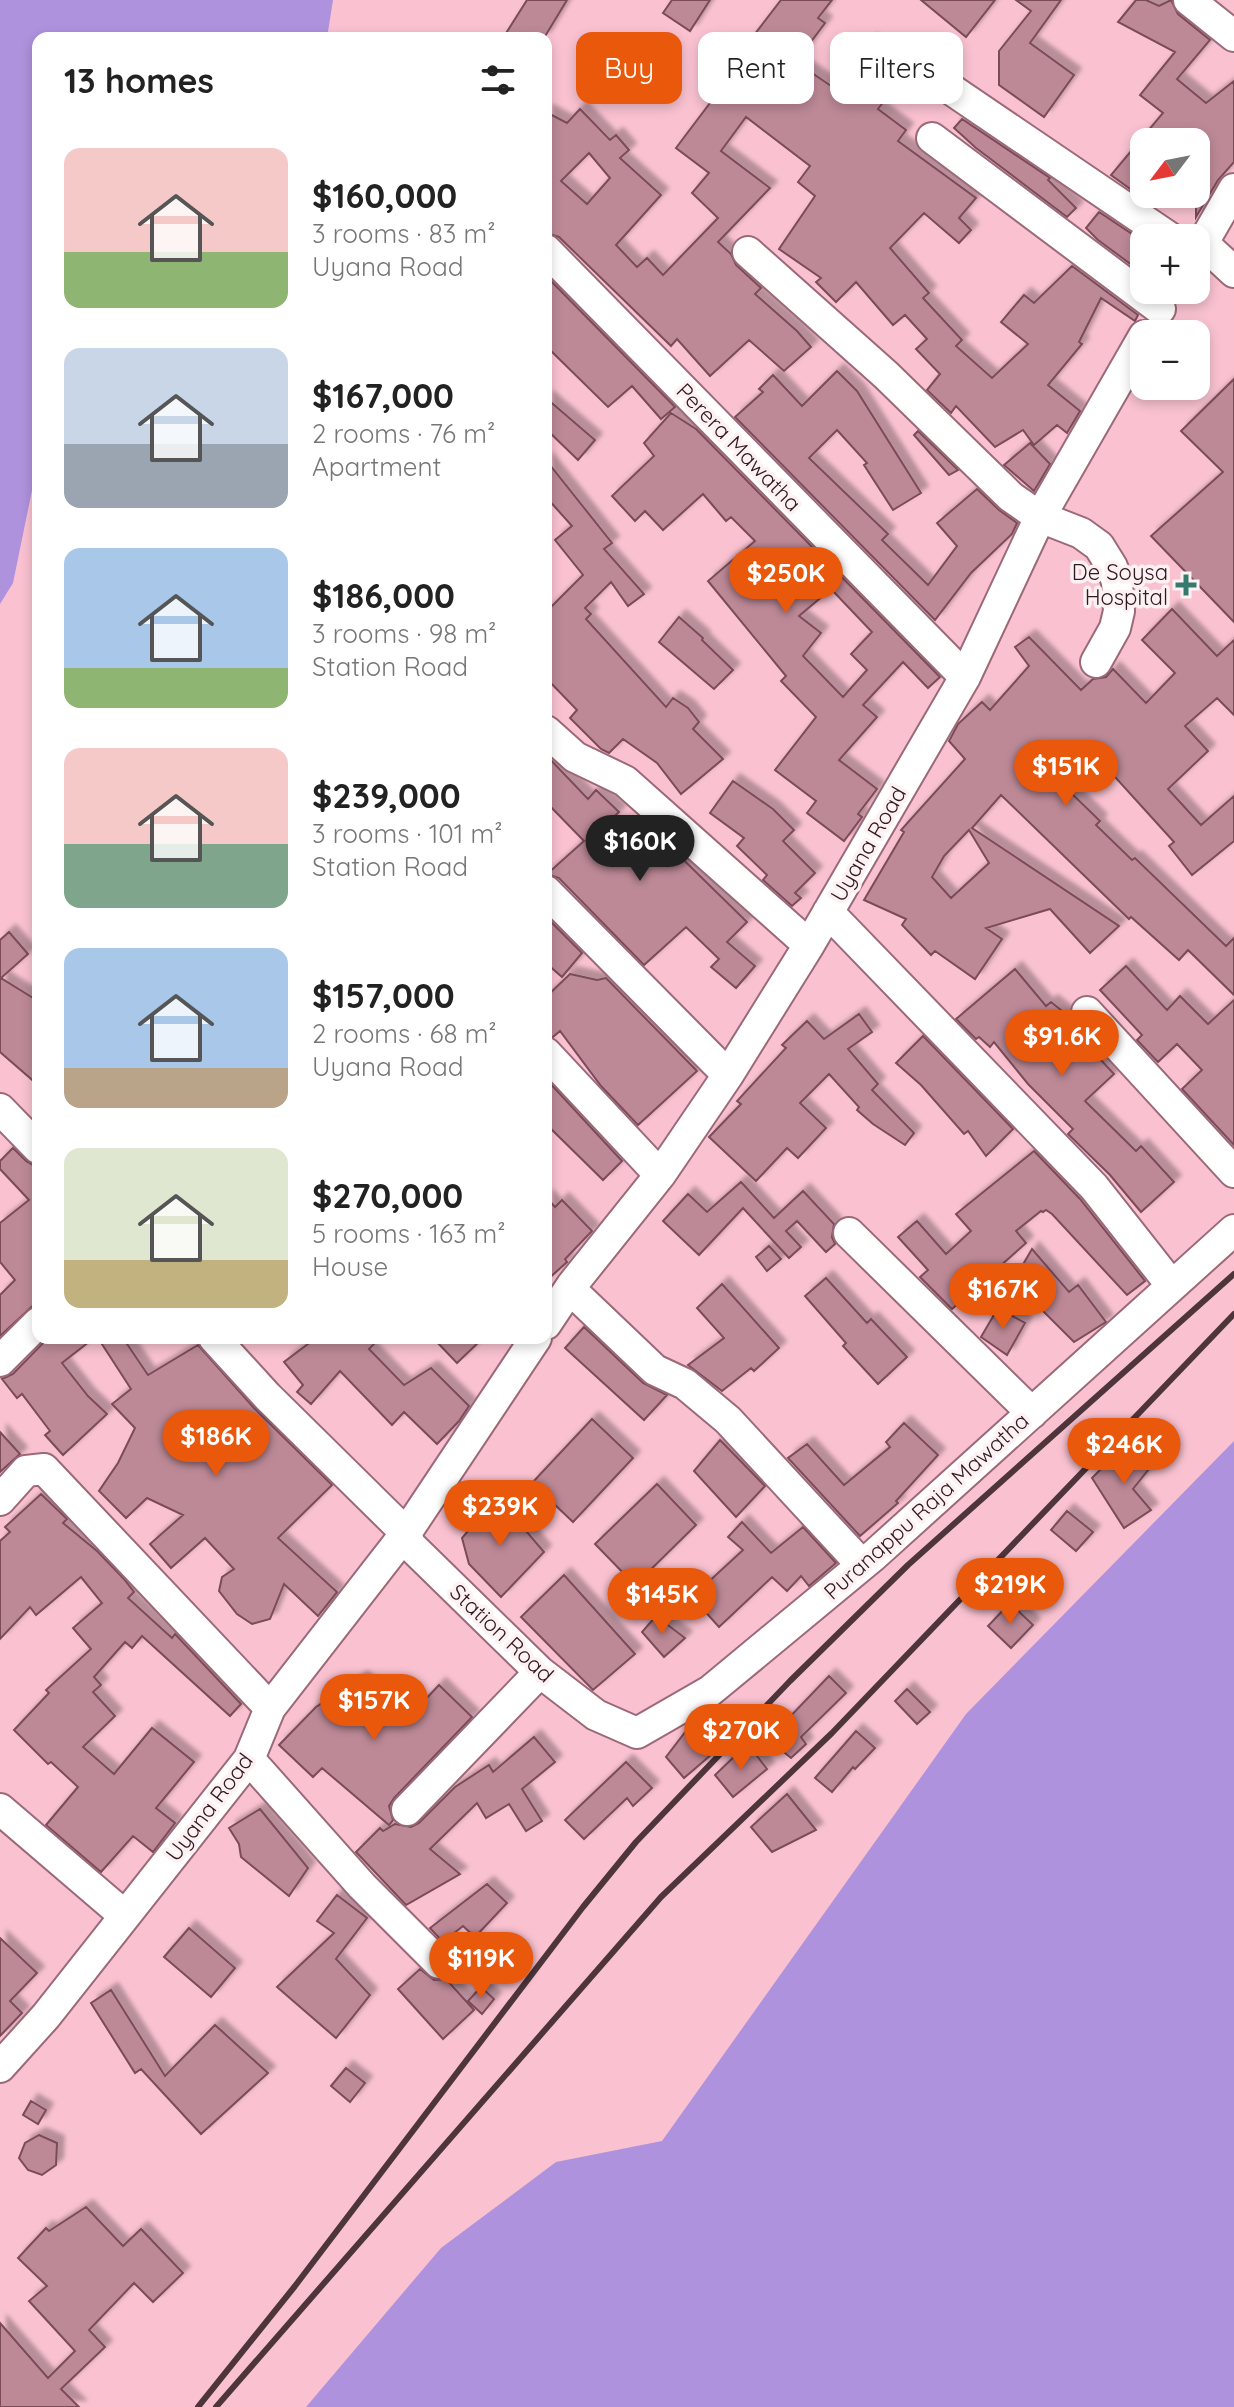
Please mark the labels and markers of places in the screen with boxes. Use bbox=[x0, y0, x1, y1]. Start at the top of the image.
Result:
pin: $250K bbox=[730, 547, 842, 615]
place label: De Soysa Hospital bbox=[1072, 558, 1168, 611]
marker: De Soysa Hospital bbox=[1175, 574, 1197, 596]
pin: $151K bbox=[1010, 740, 1122, 808]
pin: $160K bbox=[584, 815, 696, 883]
pin: $91.6K bbox=[997, 1010, 1127, 1078]
pin: $167K bbox=[947, 1263, 1059, 1331]
pin: $186K bbox=[160, 1410, 272, 1478]
pin: $246K bbox=[1068, 1418, 1180, 1486]
pin: $239K bbox=[444, 1480, 556, 1548]
pin: $219K bbox=[954, 1558, 1066, 1626]
pin: $145K bbox=[606, 1568, 718, 1636]
pin: $157K bbox=[318, 1674, 430, 1742]
pin: $270K bbox=[685, 1704, 797, 1772]
pin: $119K bbox=[425, 1932, 537, 2000]

